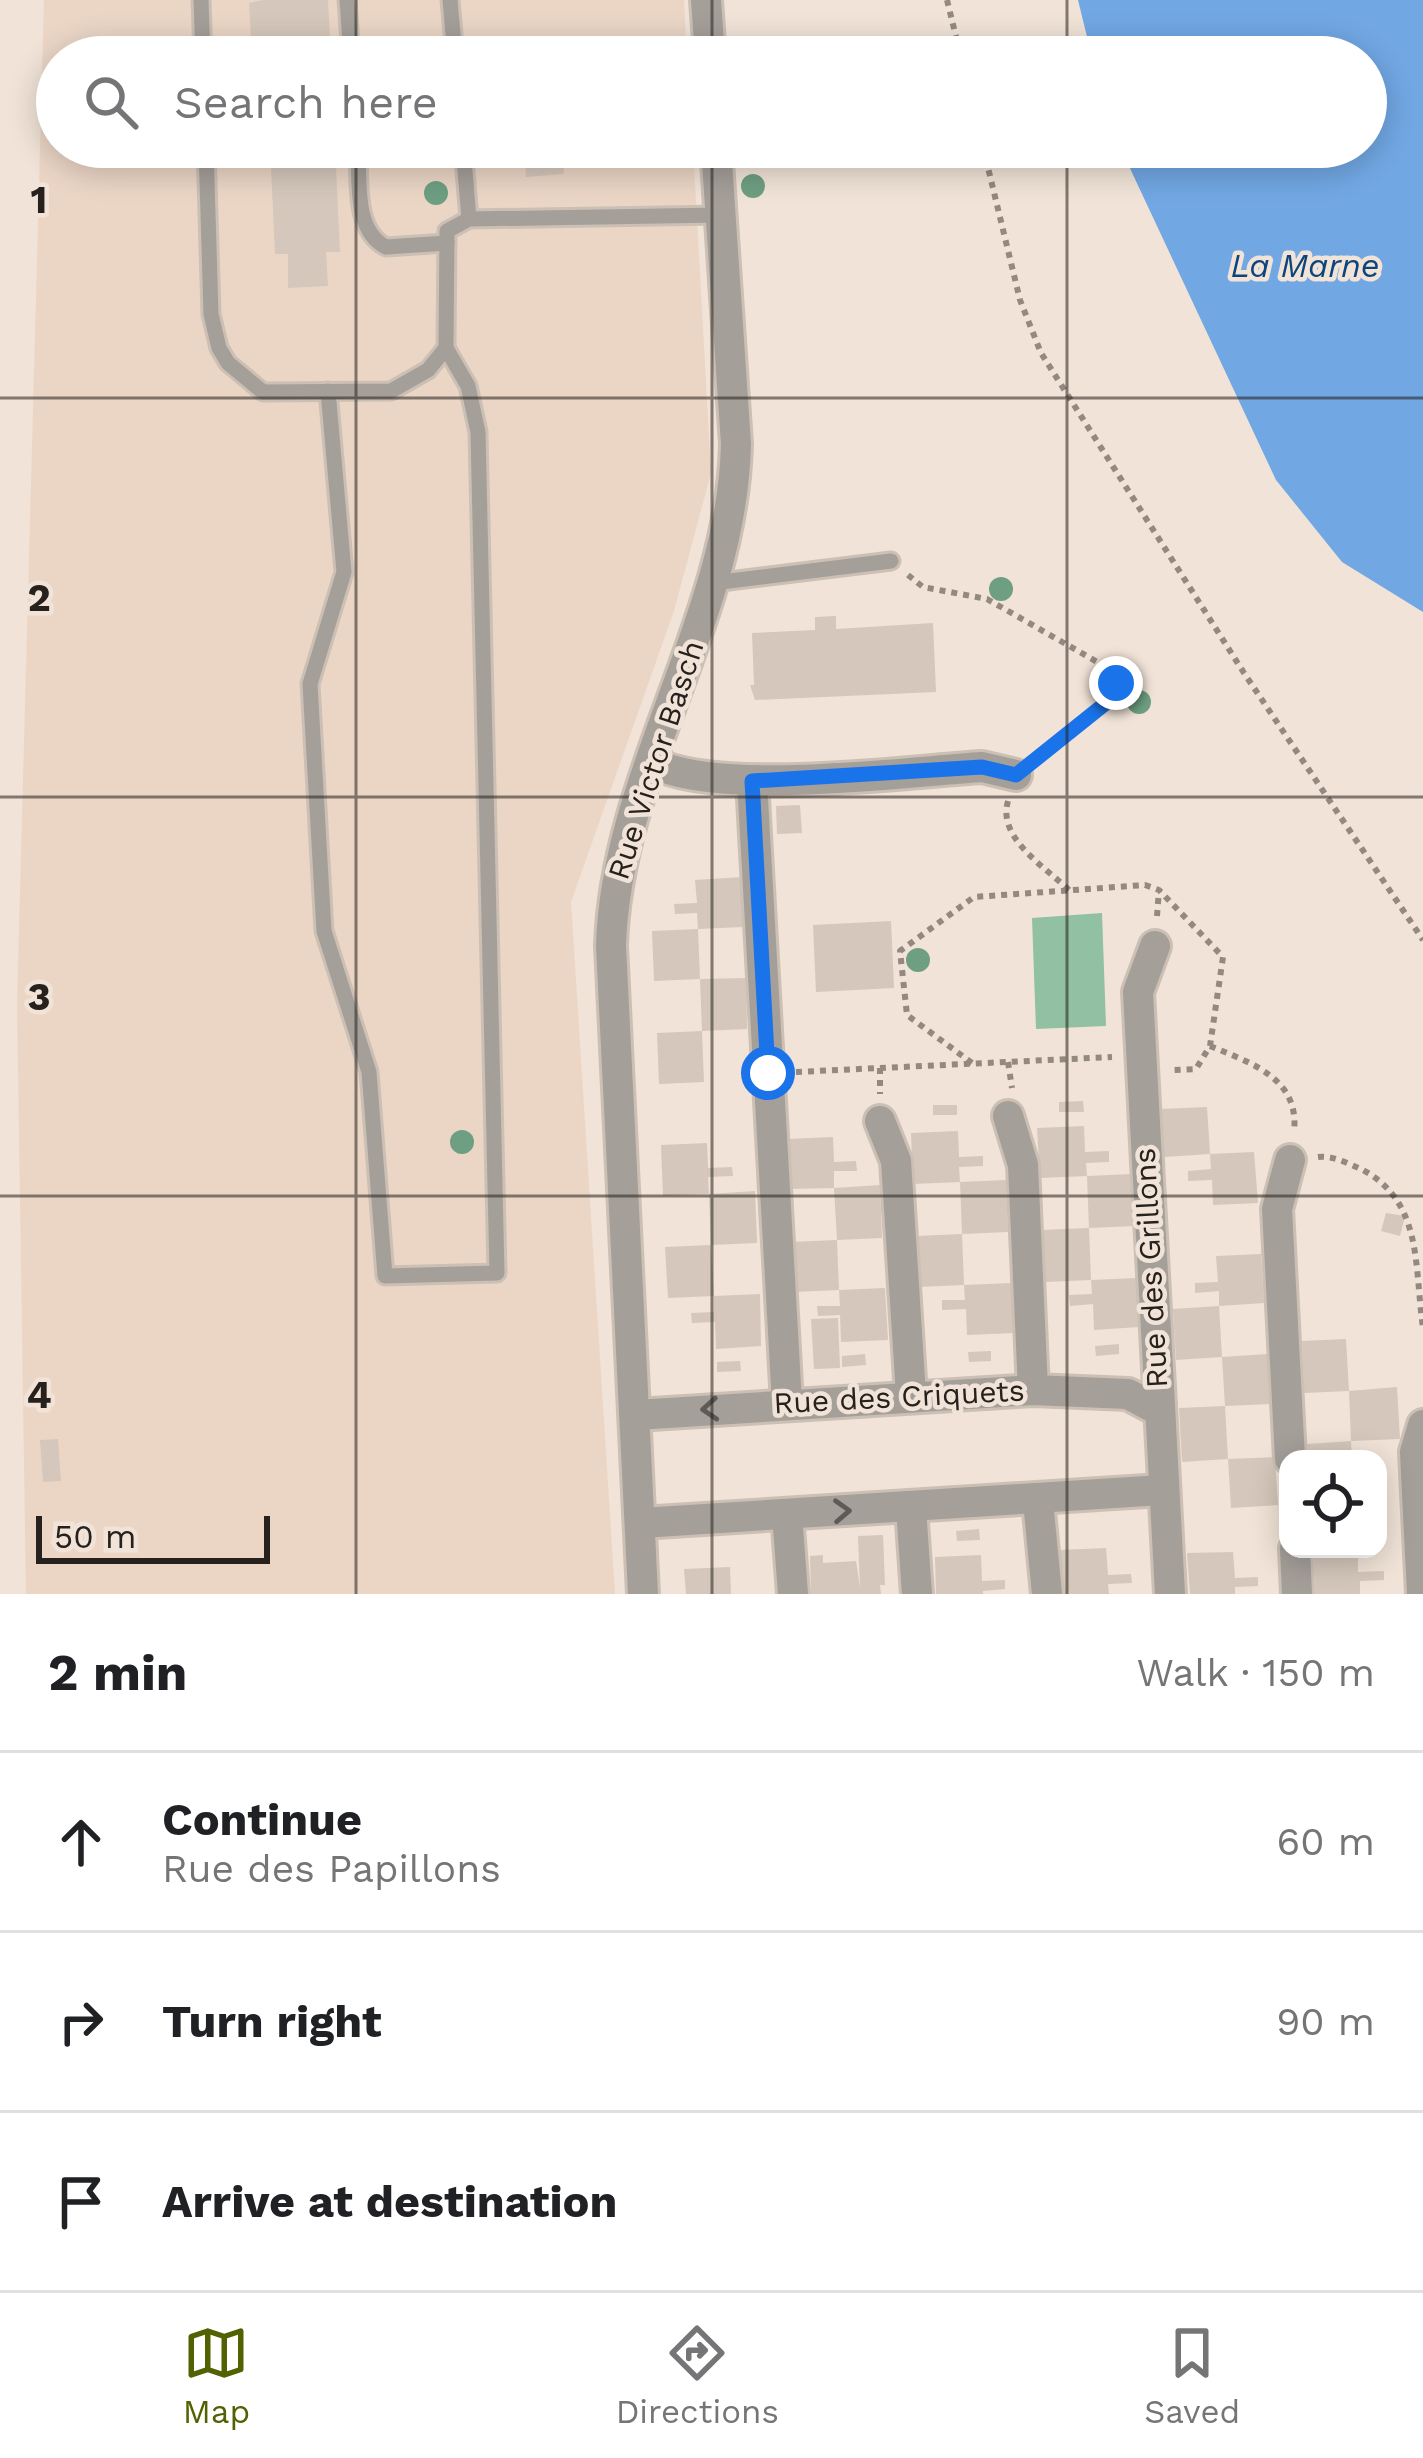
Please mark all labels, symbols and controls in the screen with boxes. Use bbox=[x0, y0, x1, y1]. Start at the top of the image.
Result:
search box bbox=[36, 36, 1387, 168]
icon: search bbox=[78, 69, 144, 135]
text: Search here bbox=[174, 76, 438, 129]
text: 1 bbox=[31, 177, 47, 222]
water label: La Marne bbox=[1230, 246, 1380, 285]
text: 2 bbox=[27, 575, 51, 620]
street label: Rue Victor Basch bbox=[600, 636, 711, 884]
route end bbox=[1089, 656, 1143, 710]
text: 3 bbox=[27, 974, 51, 1019]
route start bbox=[741, 1046, 795, 1100]
street label: Rue des Grillons bbox=[1127, 1147, 1174, 1389]
text: 4 bbox=[26, 1372, 52, 1417]
street label: Rue des Criquets bbox=[773, 1372, 1025, 1421]
one-way arrow bbox=[700, 1395, 719, 1421]
map controls bbox=[1279, 1450, 1387, 1558]
button: locate bbox=[1279, 1450, 1387, 1558]
one-way arrow bbox=[833, 1498, 852, 1524]
scale bar bbox=[36, 1510, 270, 1563]
text: 50 m bbox=[54, 1517, 136, 1556]
text: 2 min bbox=[48, 1643, 187, 1702]
text: Walk · 150 m bbox=[1137, 1650, 1375, 1695]
text: Continue bbox=[162, 1793, 362, 1846]
icon: ahead bbox=[48, 1809, 114, 1875]
text: 60 m bbox=[1277, 1819, 1375, 1864]
text: Rue des Papillons bbox=[162, 1846, 501, 1891]
icon: right bbox=[48, 1989, 114, 2055]
text: Turn right bbox=[162, 1995, 382, 2048]
text: 90 m bbox=[1276, 1999, 1375, 2044]
icon: arrive bbox=[48, 2169, 114, 2235]
text: Arrive at destination bbox=[162, 2175, 617, 2228]
tab: Map bbox=[183, 2320, 250, 2431]
tab: Directions bbox=[616, 2320, 779, 2431]
tab: Saved bbox=[1144, 2320, 1240, 2431]

